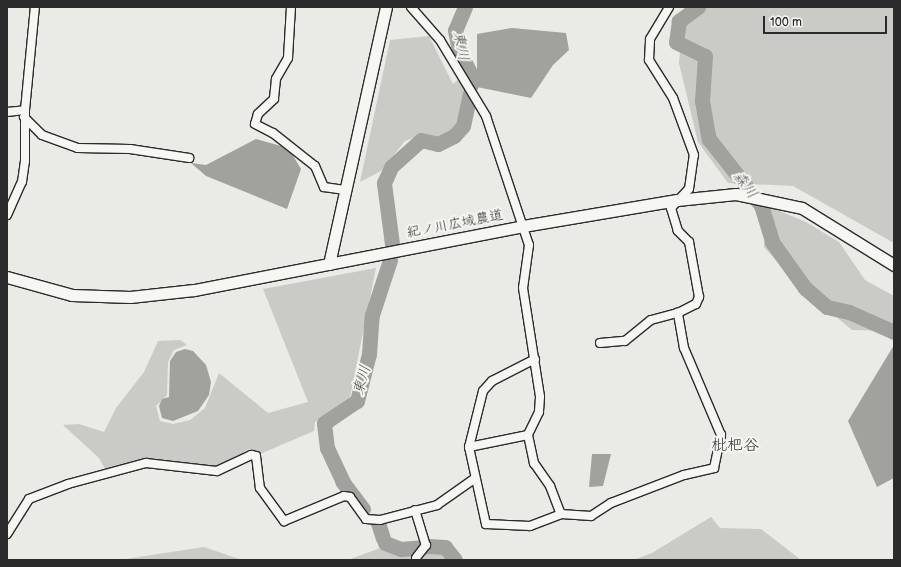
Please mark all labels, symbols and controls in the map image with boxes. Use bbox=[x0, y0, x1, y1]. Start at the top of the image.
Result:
scale bar bbox=[765, 8, 889, 34]
text: 100 m bbox=[770, 15, 802, 30]
water label: 東川 bbox=[449, 30, 473, 62]
water label: 森川 bbox=[729, 168, 761, 202]
street label: 紀ノ川広域農道 bbox=[405, 206, 505, 242]
water label: 東川 bbox=[349, 363, 375, 397]
district label: 枇杷谷 bbox=[711, 436, 759, 456]

